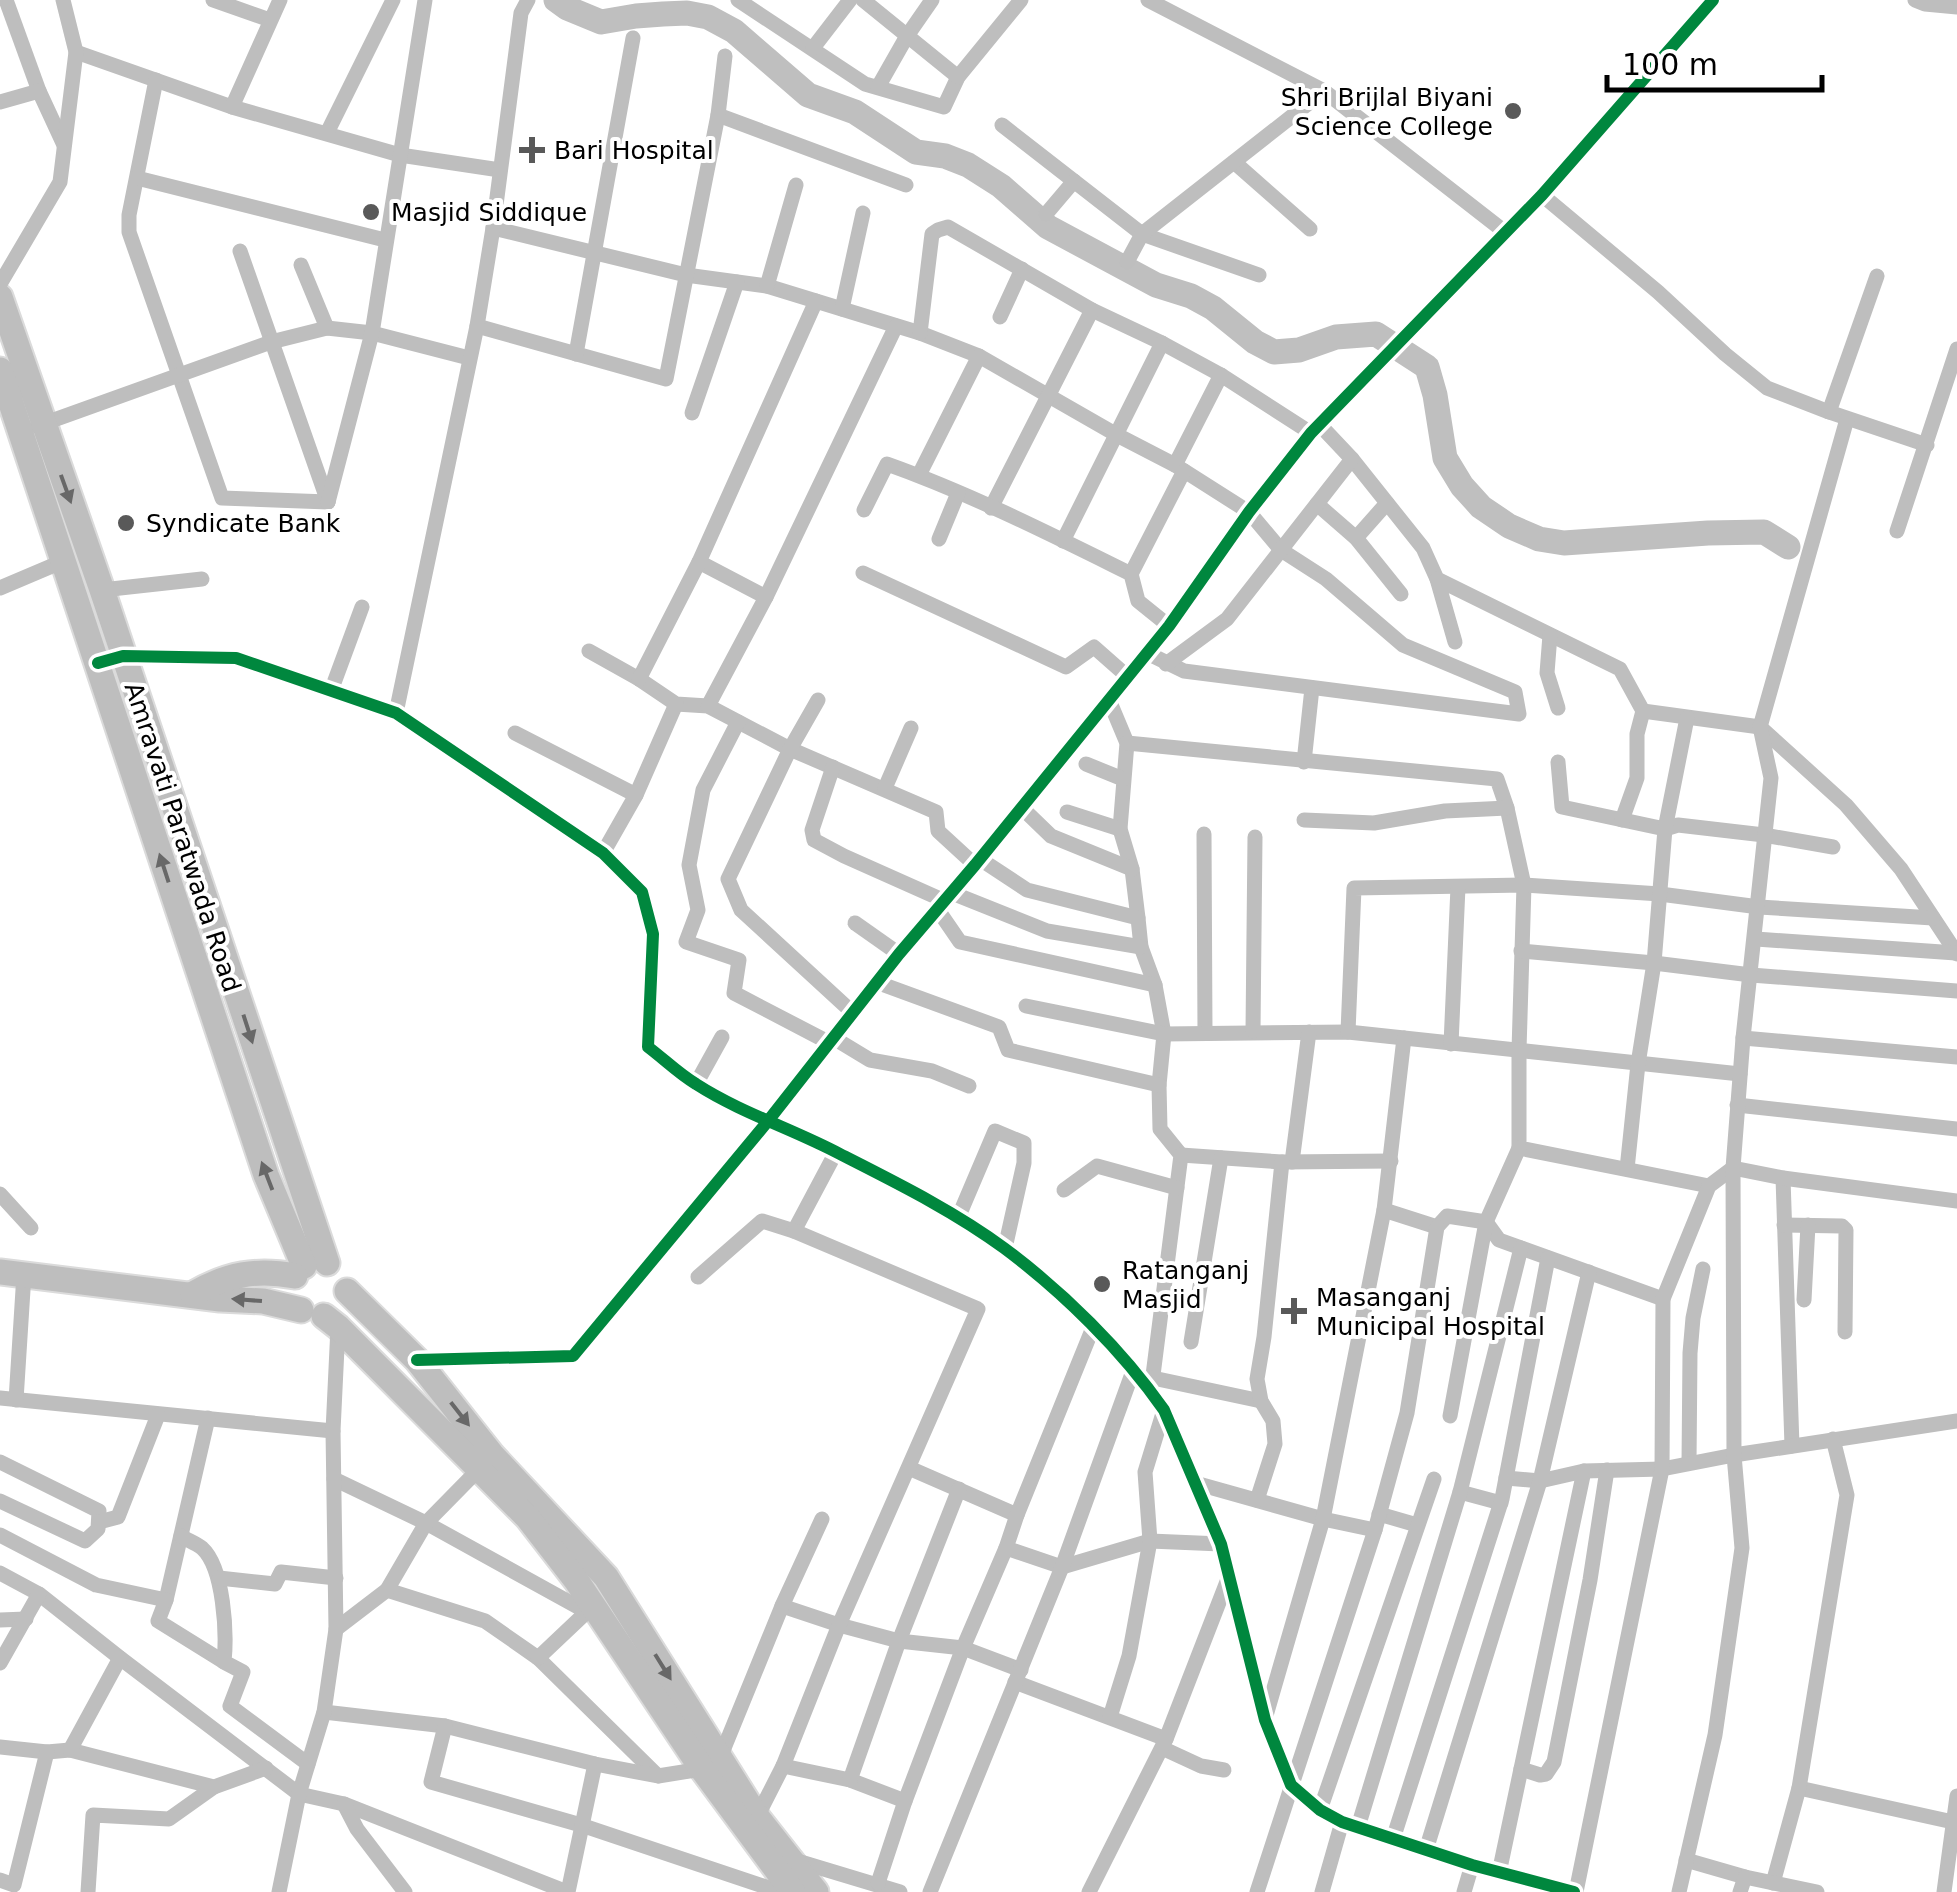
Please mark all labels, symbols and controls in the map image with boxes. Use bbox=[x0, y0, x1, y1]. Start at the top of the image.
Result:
scale bar bbox=[1607, 30, 1822, 92]
text: 100 m bbox=[1622, 47, 1718, 82]
place label: Shri Brijlal Biyani Science College bbox=[1281, 83, 1493, 141]
marker: Shri Brijlal Biyani Science College bbox=[1502, 100, 1524, 122]
place label: Bari Hospital bbox=[554, 136, 714, 165]
marker: Bari Hospital bbox=[519, 137, 545, 163]
place label: Masjid Siddique bbox=[391, 198, 587, 227]
marker: Masjid Siddique bbox=[360, 201, 382, 223]
one-way arrow bbox=[59, 474, 74, 504]
place label: Syndicate Bank bbox=[146, 509, 341, 538]
marker: Syndicate Bank bbox=[115, 512, 137, 534]
street label: Amravati Paratwada Road bbox=[119, 679, 246, 996]
one-way arrow bbox=[156, 853, 171, 883]
one-way arrow bbox=[241, 1014, 256, 1044]
one-way arrow bbox=[259, 1161, 274, 1191]
place label: Ratanganj Masjid bbox=[1122, 1256, 1249, 1314]
marker: Ratanganj Masjid bbox=[1091, 1273, 1113, 1295]
place label: Masanganj Municipal Hospital bbox=[1316, 1283, 1545, 1341]
one-way arrow bbox=[231, 1292, 263, 1308]
marker: Masanganj Municipal Hospital bbox=[1281, 1298, 1307, 1324]
one-way arrow bbox=[449, 1401, 470, 1427]
one-way arrow bbox=[653, 1653, 671, 1681]

